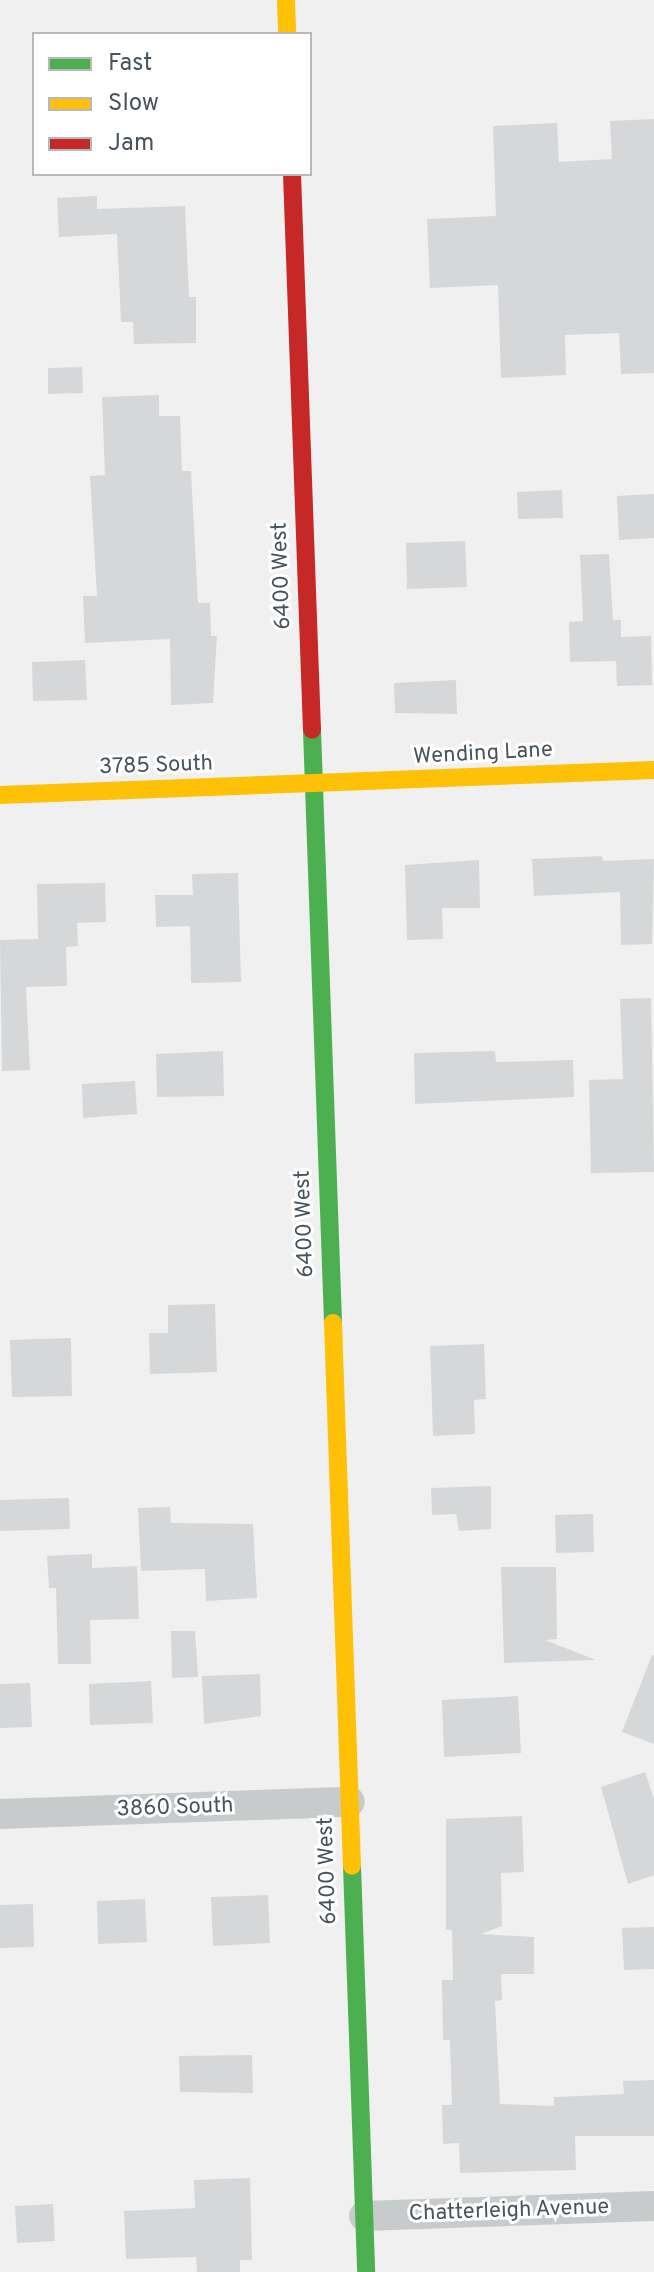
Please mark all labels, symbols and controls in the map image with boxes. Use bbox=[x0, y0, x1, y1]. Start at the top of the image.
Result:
legend bbox=[32, 32, 312, 176]
text: Fast bbox=[108, 49, 152, 79]
text: Slow bbox=[108, 89, 159, 119]
text: Jam bbox=[108, 129, 154, 159]
street label: 6400 West bbox=[267, 522, 297, 630]
street label: Wending Lane bbox=[413, 737, 553, 771]
street label: 3785 South bbox=[99, 751, 213, 781]
street label: 6400 West bbox=[290, 1170, 320, 1278]
street label: 3860 South bbox=[116, 1793, 234, 1823]
street label: 6400 West bbox=[313, 1817, 343, 1925]
street label: Chatterleigh Avenue bbox=[408, 2194, 610, 2228]

